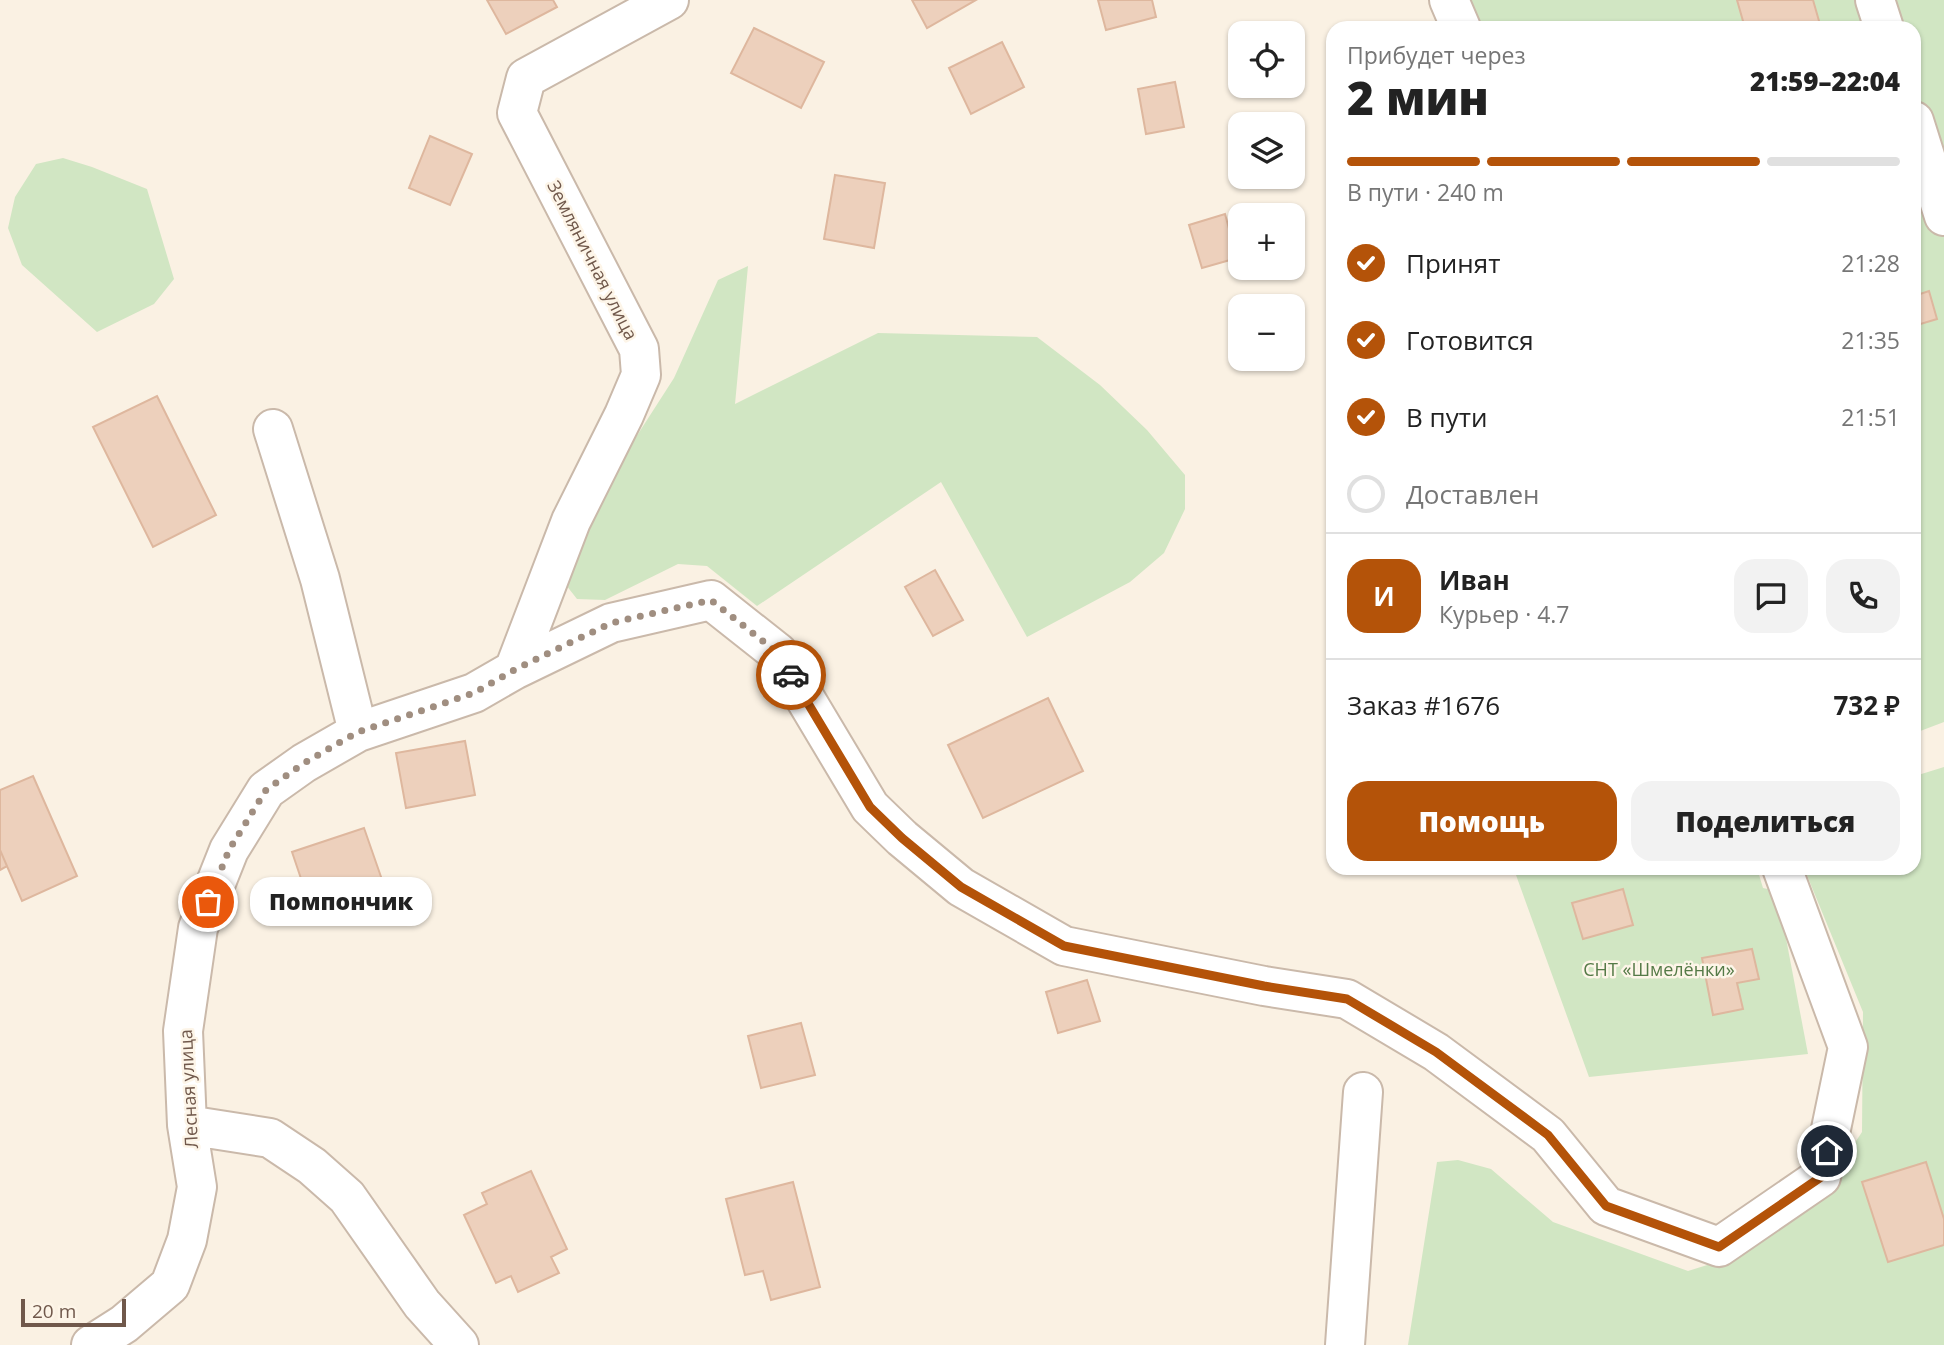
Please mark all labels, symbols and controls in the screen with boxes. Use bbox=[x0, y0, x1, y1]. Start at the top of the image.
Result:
map controls bbox=[1228, 21, 1305, 371]
button: locate bbox=[1228, 21, 1305, 98]
text: Прибудет через bbox=[1347, 39, 1526, 71]
text: 21:59–22:04 bbox=[1750, 63, 1900, 99]
text: 2 мин bbox=[1347, 66, 1489, 128]
button: layers bbox=[1228, 112, 1305, 189]
street label: Земляничная улица bbox=[542, 176, 644, 344]
text: В пути · 240 m bbox=[1347, 176, 1504, 208]
button: + bbox=[1228, 203, 1305, 280]
icon: check bbox=[1347, 244, 1385, 282]
text: Принят bbox=[1406, 245, 1500, 281]
text: 21:28 bbox=[1841, 247, 1900, 279]
button: − bbox=[1228, 294, 1305, 371]
icon: check bbox=[1347, 321, 1385, 359]
text: Готовится bbox=[1406, 322, 1534, 358]
text: 21:35 bbox=[1841, 324, 1900, 356]
icon: check bbox=[1347, 398, 1385, 436]
text: В пути bbox=[1406, 399, 1487, 435]
text: 21:51 bbox=[1841, 401, 1900, 433]
text: Доставлен bbox=[1406, 476, 1539, 512]
button: chat bbox=[1734, 559, 1808, 633]
button: phone bbox=[1826, 559, 1900, 633]
text: Иван bbox=[1439, 562, 1510, 598]
text: И bbox=[1373, 578, 1395, 614]
text: Курьер · 4.7 bbox=[1439, 598, 1570, 630]
courier bbox=[756, 640, 826, 710]
icon: car bbox=[772, 656, 810, 694]
text: Заказ #1676 bbox=[1347, 687, 1500, 723]
text: 732 ₽ bbox=[1834, 687, 1900, 723]
button: Помощь bbox=[1347, 781, 1617, 861]
button: Поделиться bbox=[1631, 781, 1900, 861]
pin bbox=[178, 872, 238, 932]
callout: Помпончик bbox=[250, 878, 432, 926]
icon: bag bbox=[189, 883, 227, 921]
text: Помпончик bbox=[269, 885, 413, 917]
park label: СНТ «Шмелёнки» bbox=[1583, 957, 1735, 981]
street label: Лесная улица bbox=[173, 1029, 203, 1149]
pin bbox=[1797, 1121, 1857, 1181]
icon: home bbox=[1808, 1132, 1846, 1170]
scale bar bbox=[21, 1296, 126, 1328]
text: 20 m bbox=[32, 1298, 76, 1324]

